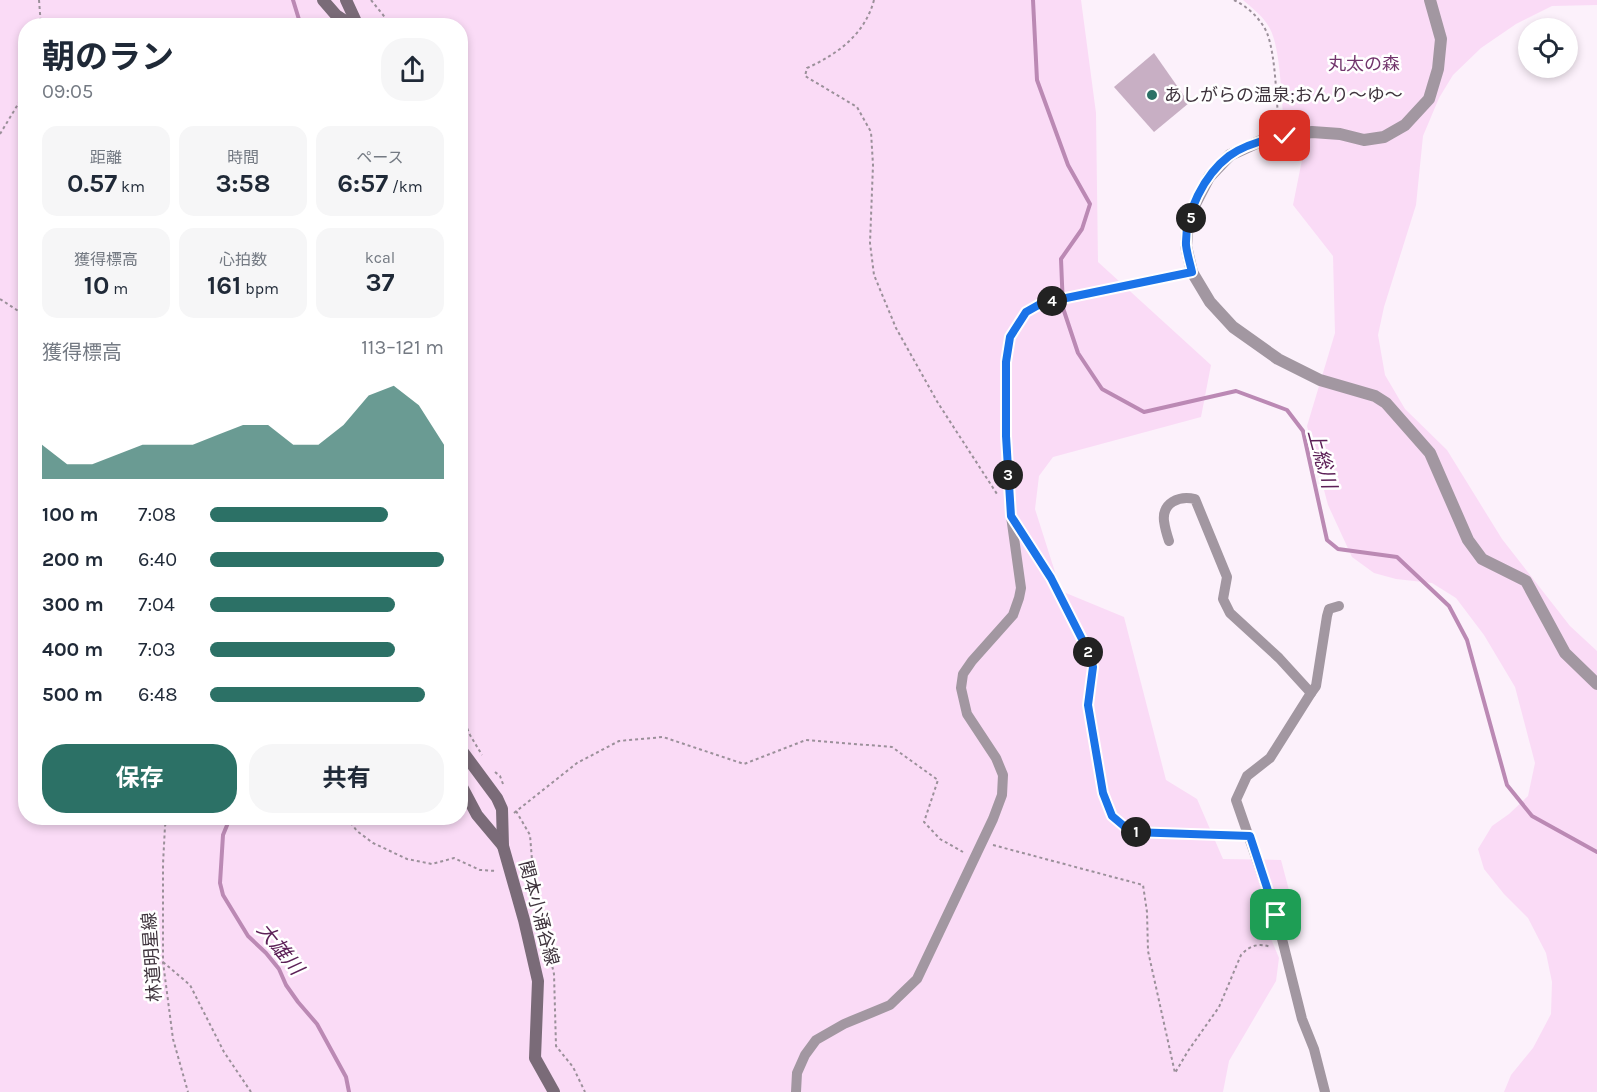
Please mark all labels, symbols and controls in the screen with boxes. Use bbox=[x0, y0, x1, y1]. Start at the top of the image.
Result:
map controls bbox=[1518, 18, 1578, 78]
button: locate bbox=[1518, 18, 1578, 78]
text: 朝のラン bbox=[42, 38, 174, 76]
button: share bbox=[381, 38, 444, 101]
park label: 丸太の森 bbox=[1328, 53, 1400, 75]
text: 09:05 bbox=[42, 80, 93, 103]
place label: あしがらの温泉;おんり〜ゆ〜 bbox=[1164, 84, 1403, 106]
marker: あしがらの温泉;おんり〜ゆ〜 bbox=[1145, 88, 1159, 102]
pin bbox=[1259, 110, 1310, 161]
icon: check bbox=[1268, 119, 1301, 152]
text: 距離 bbox=[90, 148, 122, 167]
text: 時間 bbox=[227, 148, 259, 167]
text: ペース bbox=[356, 148, 404, 167]
text: 0.57 bbox=[67, 168, 117, 199]
text: 3:58 bbox=[215, 168, 271, 199]
text: 6:57 bbox=[337, 168, 388, 199]
text: km bbox=[117, 177, 145, 196]
text: /km bbox=[388, 177, 423, 196]
pin: 5 bbox=[1176, 203, 1206, 233]
text: 5 bbox=[1186, 208, 1196, 227]
text: kcal bbox=[365, 248, 395, 267]
text: 獲得標高 bbox=[74, 250, 138, 269]
text: 心拍数 bbox=[219, 250, 267, 269]
text: 37 bbox=[365, 267, 395, 298]
text: 10 bbox=[84, 270, 109, 301]
text: 161 bbox=[207, 270, 241, 301]
text: m bbox=[109, 279, 128, 298]
text: bpm bbox=[241, 279, 279, 298]
pin: 4 bbox=[1037, 286, 1067, 316]
text: 4 bbox=[1047, 291, 1057, 310]
text: 113–121 m bbox=[361, 336, 444, 359]
text: 獲得標高 bbox=[42, 341, 122, 364]
water label: 上総川 bbox=[1303, 427, 1341, 493]
pin: 3 bbox=[993, 460, 1023, 490]
text: 3 bbox=[1003, 465, 1013, 484]
text: 100 m bbox=[42, 503, 98, 526]
text: 7:08 bbox=[138, 503, 176, 526]
text: 200 m bbox=[42, 548, 103, 571]
text: 6:40 bbox=[138, 548, 177, 571]
text: 300 m bbox=[42, 593, 104, 616]
text: 7:04 bbox=[138, 593, 175, 616]
pin: 2 bbox=[1073, 637, 1103, 667]
text: 400 m bbox=[42, 638, 103, 661]
text: 7:03 bbox=[138, 638, 176, 661]
text: 2 bbox=[1083, 642, 1093, 661]
text: 500 m bbox=[42, 683, 103, 706]
text: 6:48 bbox=[138, 683, 178, 706]
button: 保存 bbox=[42, 744, 237, 813]
button: 共有 bbox=[249, 744, 444, 813]
pin: 1 bbox=[1121, 817, 1151, 847]
text: 1 bbox=[1133, 822, 1139, 841]
street label: 関本小涌谷線 bbox=[514, 858, 564, 968]
pin bbox=[1250, 889, 1301, 940]
icon: arrive bbox=[1259, 898, 1292, 931]
street label: 林道明星線 bbox=[138, 911, 166, 1003]
water label: 大雄川 bbox=[252, 918, 309, 981]

